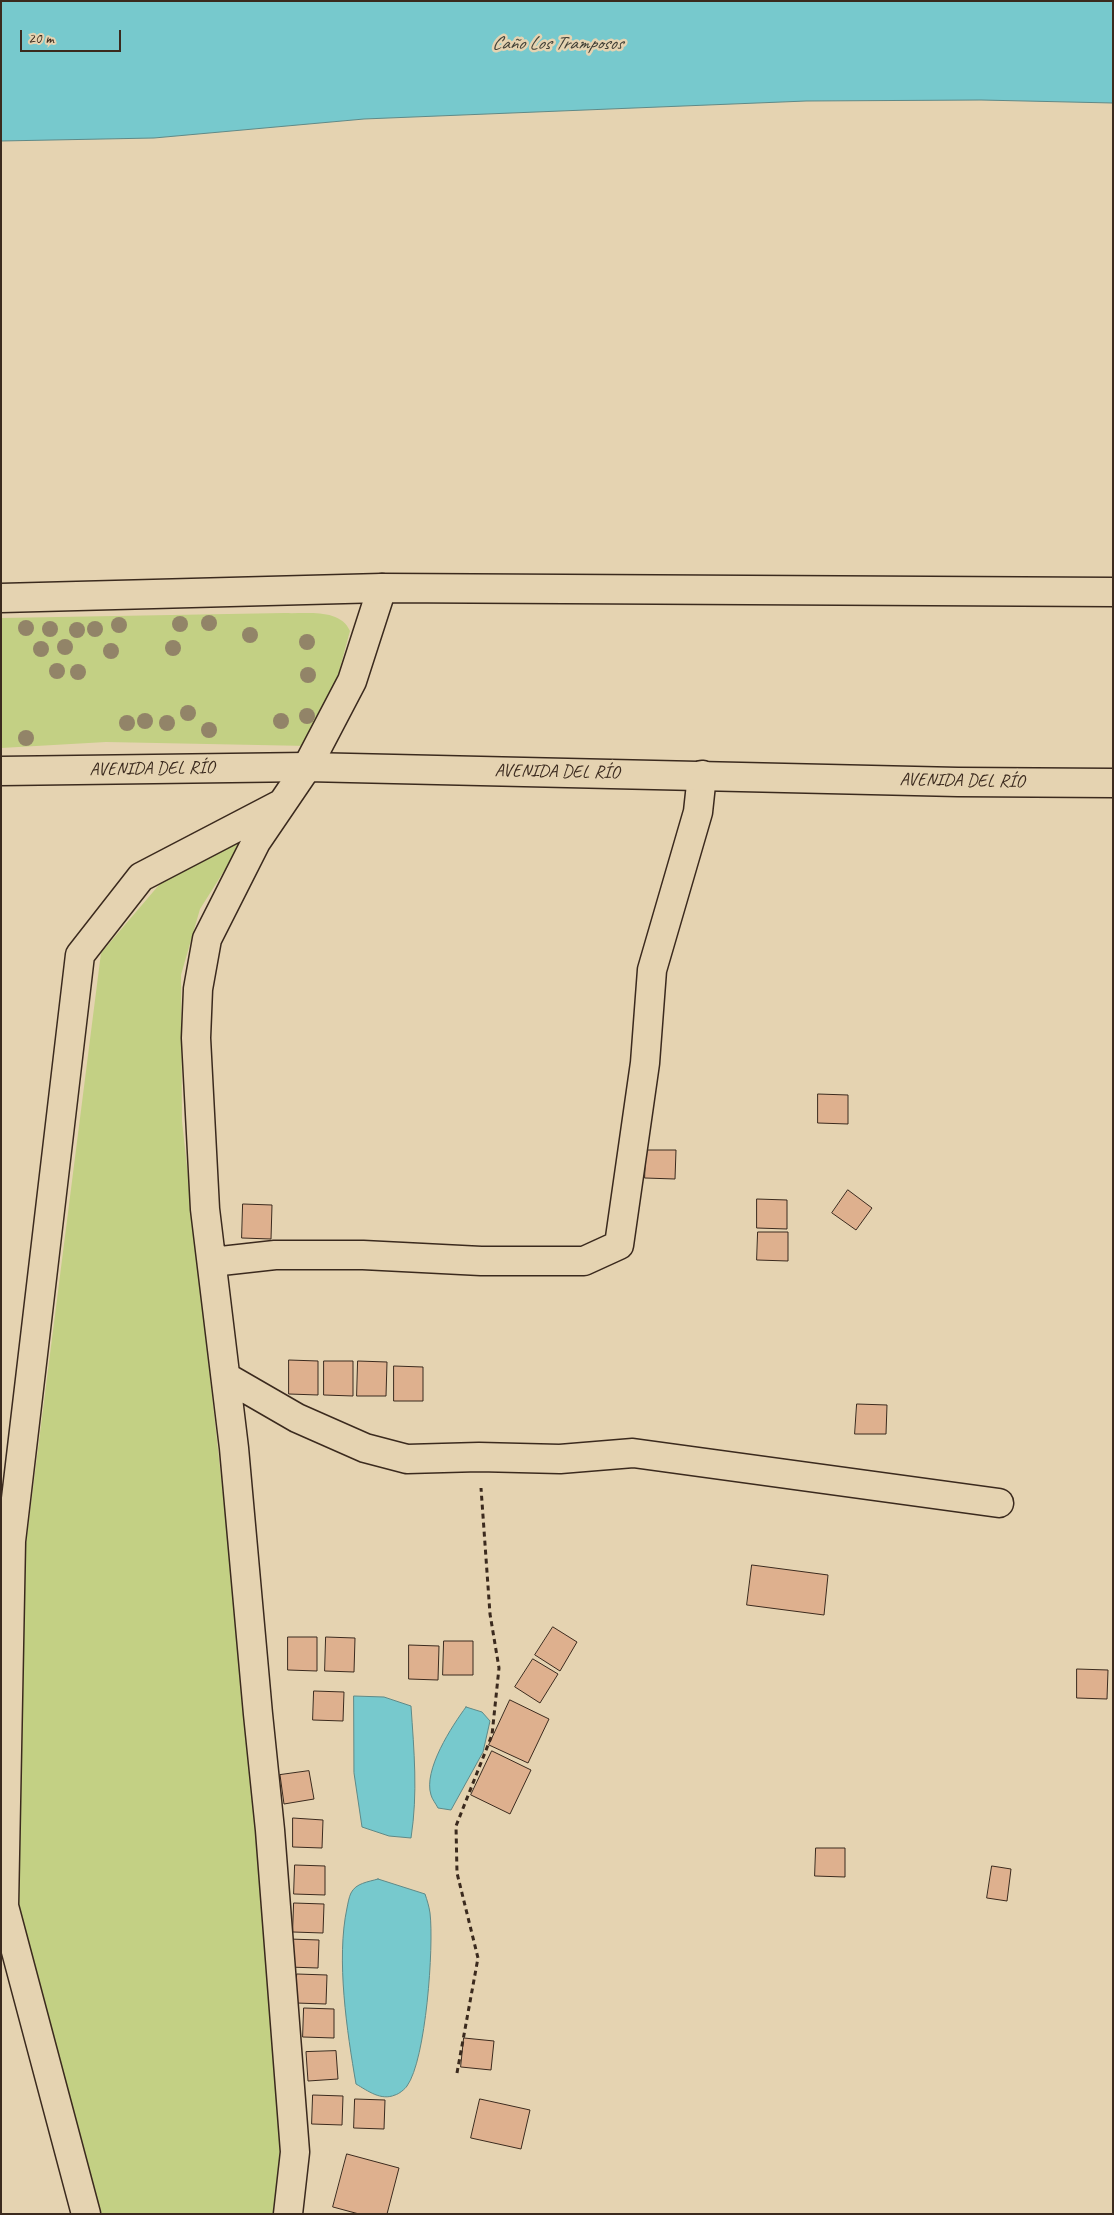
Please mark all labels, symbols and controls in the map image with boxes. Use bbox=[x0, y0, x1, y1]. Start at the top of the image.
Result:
scale bar bbox=[22, 20, 124, 52]
text: 20 m bbox=[28, 29, 54, 48]
water label: Caño Los Tramposos bbox=[492, 33, 622, 55]
street label: AVENIDA DEL RÍO bbox=[89, 757, 215, 781]
street label: AVENIDA DEL RÍO bbox=[494, 760, 620, 784]
street label: AVENIDA DEL RÍO bbox=[899, 769, 1025, 793]

